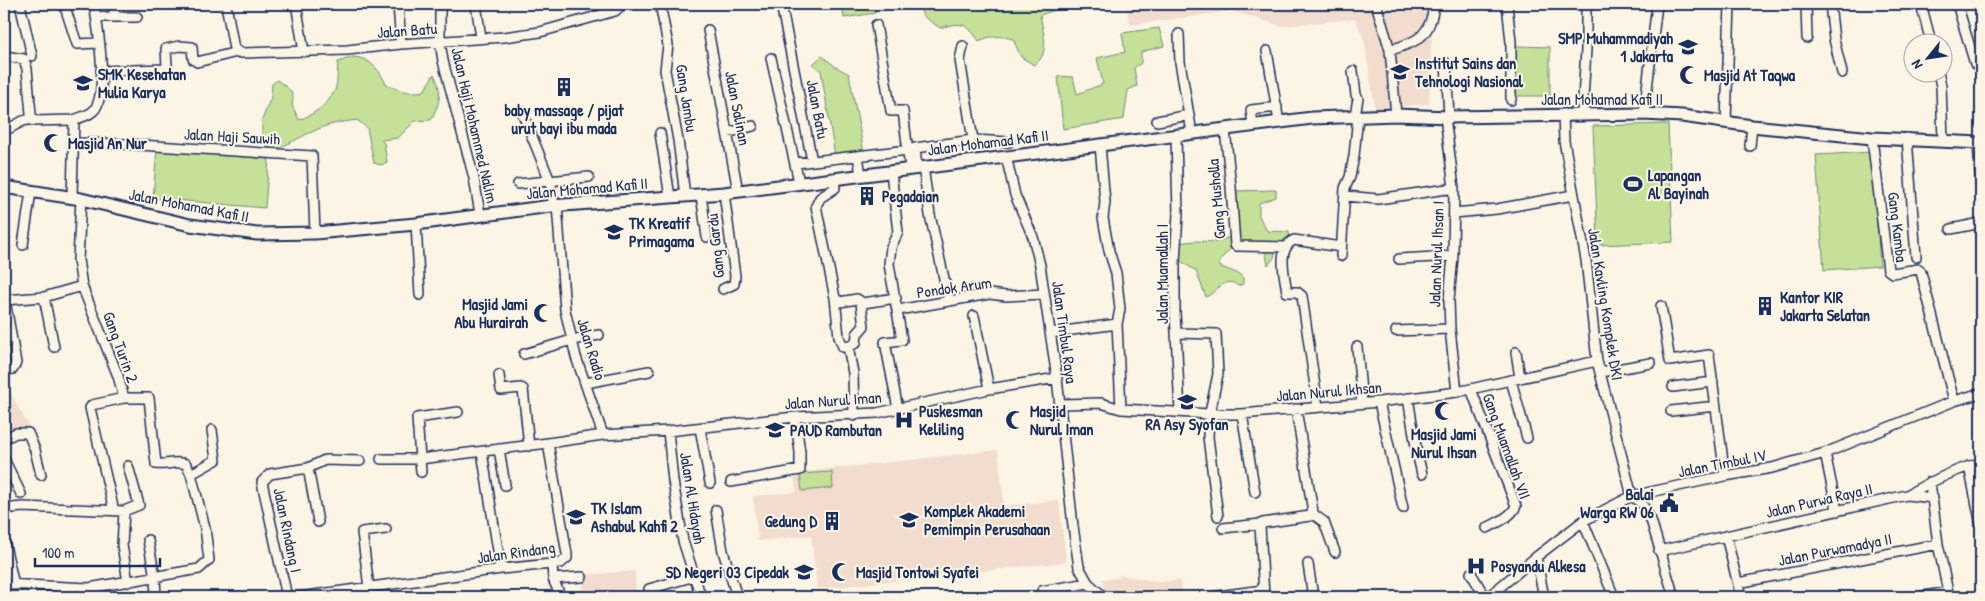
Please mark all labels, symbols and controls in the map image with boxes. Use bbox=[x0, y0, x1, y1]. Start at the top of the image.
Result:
street label: Jalan Batu bbox=[376, 17, 438, 43]
place label: SMP Muhammadiyah 1 Jakarta bbox=[1558, 27, 1674, 67]
north arrow bbox=[1902, 32, 1952, 82]
school or university icon: SMP Muhammadiyah 1 Jakarta bbox=[1677, 36, 1699, 58]
street label: Jalan Haji Mohammed Nalim bbox=[446, 45, 504, 205]
place label: Institut Sains dan Tehnologi Nasional bbox=[1414, 52, 1524, 93]
text: N bbox=[1906, 56, 1926, 73]
school or university icon: Institut Sains dan Tehnologi Nasional bbox=[1389, 61, 1411, 83]
place label: SMK Kesehatan Mulia Karya bbox=[98, 63, 186, 104]
street label: Gang Jambu bbox=[671, 63, 703, 134]
mosque icon: Masjid At Taqwa bbox=[1678, 64, 1700, 86]
place label: Masjid At Taqwa bbox=[1704, 64, 1796, 87]
street label: Jalan Salinan bbox=[720, 69, 756, 147]
school or university icon: SMK Kesehatan Mulia Karya bbox=[72, 72, 94, 94]
building icon: baby massage / pijat urut bayi ibu mada bbox=[553, 76, 575, 98]
street label: Jalan Batu bbox=[801, 77, 835, 141]
street label: Jalan Mohamad Kafi II bbox=[1541, 88, 1663, 110]
place label: baby massage / pijat urut bayi ibu mada bbox=[504, 99, 624, 140]
street label: Jalan Haji Sauwih bbox=[183, 122, 281, 150]
street label: Jalan Mohamad Kafi II bbox=[926, 124, 1050, 160]
mosque icon: Masjid An Nur bbox=[42, 132, 64, 154]
place label: Masjid An Nur bbox=[68, 132, 148, 154]
street label: Gang Musholla bbox=[1202, 158, 1230, 240]
place label: Lapangan Al Bayinah bbox=[1648, 164, 1709, 205]
street label: Jalan Mohamad Kafi II bbox=[525, 172, 649, 204]
sports icon: Lapangan Al Bayinah bbox=[1622, 173, 1644, 195]
street label: Jalan Mohamad Kafi II bbox=[127, 183, 251, 227]
building icon: Pegadaian bbox=[856, 185, 878, 207]
place label: Pegadaian bbox=[882, 185, 939, 208]
street label: Gang Kamba bbox=[1883, 191, 1913, 263]
street label: Jalan Nurul Ihsan I bbox=[1423, 200, 1449, 308]
place label: TK Kreatif Primagama bbox=[628, 212, 695, 253]
street label: Gang Gardu bbox=[701, 212, 729, 279]
school or university icon: TK Kreatif Primagama bbox=[603, 221, 625, 243]
street label: Jalan Muamallah I bbox=[1151, 224, 1173, 324]
street label: Jalan Kavling Komplek DKI bbox=[1583, 226, 1629, 382]
street label: Pondok Arum bbox=[915, 271, 993, 303]
street label: Jalan Timbul Raya bbox=[1047, 279, 1083, 385]
place label: Kantor KIR Jakarta Selatan bbox=[1780, 286, 1870, 326]
place label: Masjid Jami Abu Hurairah bbox=[454, 293, 528, 333]
building icon: Kantor KIR Jakarta Selatan bbox=[1754, 295, 1776, 317]
mosque icon: Masjid Jami Abu Hurairah bbox=[532, 302, 554, 324]
street label: Gang Turin 2 bbox=[98, 308, 144, 386]
street label: Jalan Radio bbox=[572, 315, 612, 383]
street label: Jalan Nurul Ikhsan bbox=[1275, 375, 1383, 407]
street label: Jalan Nurul Iman bbox=[784, 386, 882, 414]
street label: Gang Muamallah VII bbox=[1478, 390, 1536, 502]
school or university icon: RA Asy Syofan bbox=[1176, 391, 1198, 413]
place label: Puskesman Keliling bbox=[919, 400, 983, 441]
place label: Masjid Nurul Iman bbox=[1030, 400, 1094, 440]
mosque icon: Masjid Jami Nurul Ihsan bbox=[1433, 400, 1455, 422]
hospital icon: Puskesman Keliling bbox=[893, 409, 915, 431]
mosque icon: Masjid Nurul Iman bbox=[1004, 409, 1026, 431]
place label: RA Asy Syofan bbox=[1146, 413, 1228, 436]
school or university icon: PAUD Rambutan bbox=[764, 419, 786, 441]
place label: PAUD Rambutan bbox=[790, 419, 882, 441]
place label: Masjid Jami Nurul Ihsan bbox=[1411, 423, 1477, 463]
street label: Jalan Timbul IV bbox=[1676, 444, 1768, 482]
street label: Jalan Al Hidayah bbox=[675, 450, 711, 546]
street label: Jalan Purwa Raya II bbox=[1763, 477, 1875, 523]
place label: Balai Warga RW 06 bbox=[1580, 483, 1655, 524]
street label: Jalan Rindang I bbox=[268, 486, 308, 574]
public building icon: Balai Warga RW 06 bbox=[1658, 492, 1680, 514]
place label: TK Islam Ashabul Kahfi 2 bbox=[590, 497, 678, 537]
place label: Komplek Akademi Pemimpin Perusahaan bbox=[924, 500, 1050, 541]
school or university icon: TK Islam Ashabul Kahfi 2 bbox=[565, 506, 587, 528]
school or university icon: Komplek Akademi Pemimpin Perusahaan bbox=[898, 509, 920, 531]
place label: Gedung D bbox=[765, 510, 817, 533]
building icon: Gedung D bbox=[821, 510, 843, 532]
street label: Jalan Purwamadya II bbox=[1776, 527, 1894, 571]
scale bar bbox=[35, 536, 160, 568]
street label: Jalan Rindang bbox=[476, 536, 556, 568]
text: 100 m bbox=[42, 542, 75, 563]
hospital icon: Posyandu Alkesa bbox=[1465, 555, 1487, 577]
place label: Posyandu Alkesa bbox=[1491, 555, 1586, 578]
place label: SD Negeri 03 Cipedak bbox=[666, 561, 789, 584]
school or university icon: SD Negeri 03 Cipedak bbox=[793, 561, 815, 583]
mosque icon: Masjid Tontowi Syafei bbox=[830, 561, 852, 583]
place label: Masjid Tontowi Syafei bbox=[856, 561, 979, 584]

